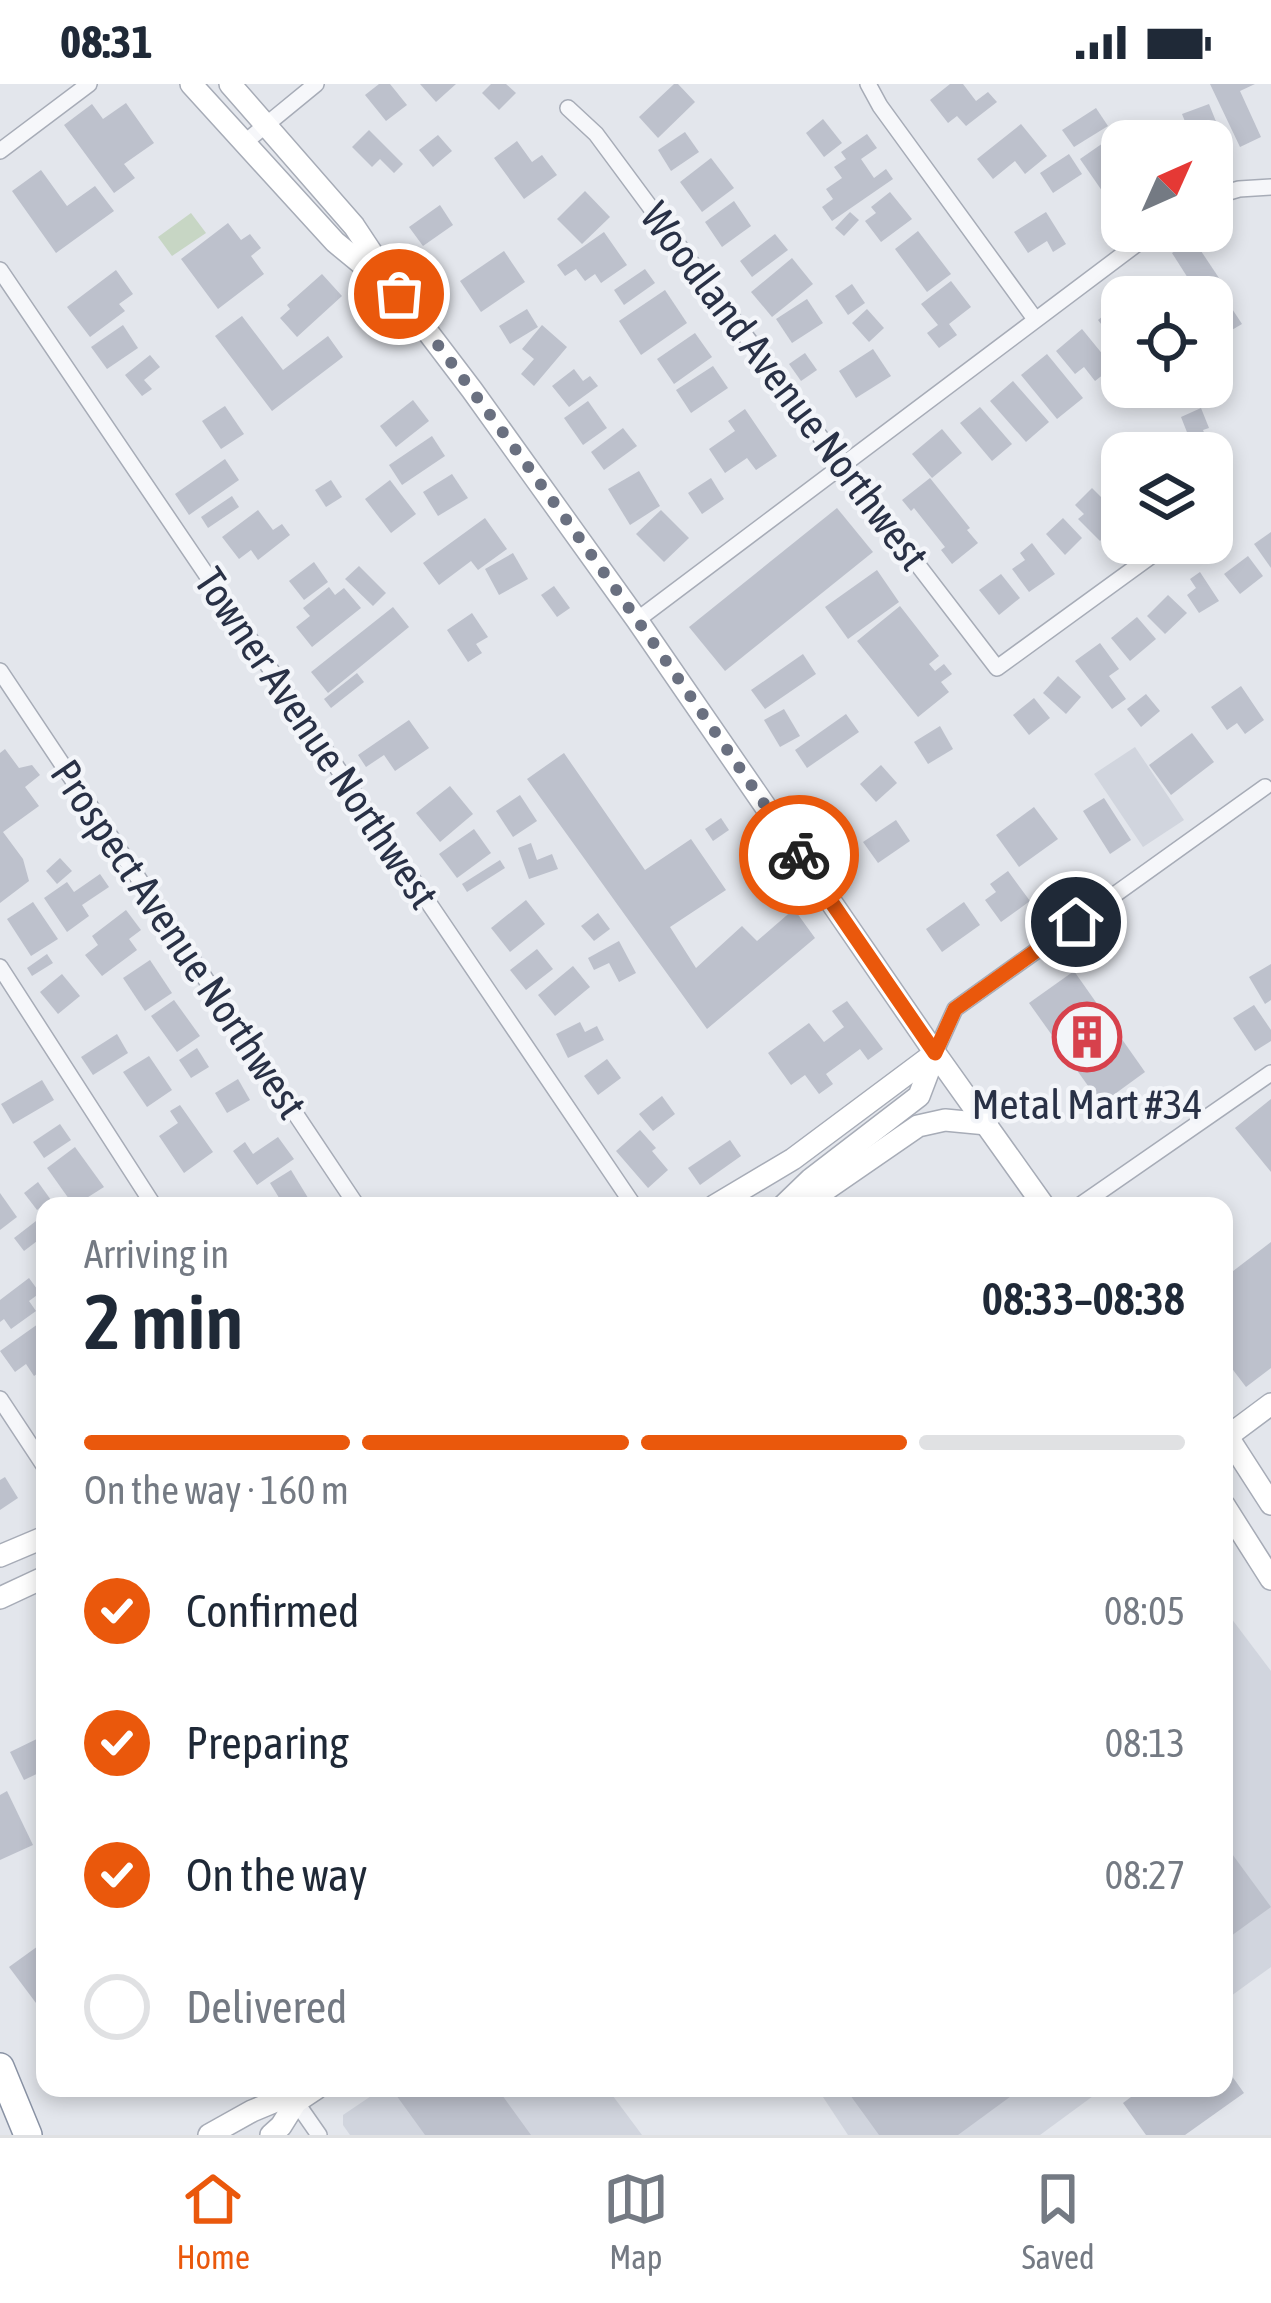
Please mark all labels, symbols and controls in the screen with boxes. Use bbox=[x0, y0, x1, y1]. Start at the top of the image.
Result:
text: 08:31 bbox=[60, 16, 153, 68]
north arrow bbox=[1101, 120, 1233, 252]
map controls bbox=[1101, 120, 1233, 564]
street label: Woodland Avenue Northwest bbox=[631, 193, 939, 579]
pin bbox=[348, 243, 450, 345]
icon: bag bbox=[366, 261, 432, 327]
button: locate bbox=[1101, 276, 1233, 408]
button: layers bbox=[1101, 432, 1233, 564]
street label: Towner Avenue Northwest bbox=[185, 559, 449, 917]
street label: Prospect Avenue Northwest bbox=[41, 751, 317, 1127]
courier bbox=[739, 795, 859, 915]
icon: bike bbox=[766, 822, 832, 888]
pin bbox=[1025, 871, 1127, 973]
icon: home bbox=[1043, 889, 1109, 955]
building icon: Metal Mart #34 bbox=[1052, 1002, 1122, 1072]
place label: Metal Mart #34 bbox=[971, 1080, 1203, 1128]
text: Arriving in bbox=[84, 1232, 229, 1276]
text: 08:33–08:38 bbox=[982, 1273, 1185, 1325]
text: 2 min bbox=[84, 1276, 243, 1366]
text: On the way · 160 m bbox=[84, 1468, 349, 1512]
icon: check bbox=[84, 1578, 150, 1644]
text: Confirmed bbox=[186, 1585, 359, 1637]
text: 08:05 bbox=[1104, 1589, 1185, 1633]
icon: check bbox=[84, 1710, 150, 1776]
text: Preparing bbox=[186, 1717, 349, 1769]
text: 08:13 bbox=[1105, 1721, 1185, 1765]
icon: check bbox=[84, 1842, 150, 1908]
text: On the way bbox=[186, 1849, 368, 1901]
text: 08:27 bbox=[1105, 1853, 1185, 1897]
text: Delivered bbox=[186, 1981, 347, 2033]
tab: Home bbox=[176, 2166, 250, 2276]
tab: Map bbox=[603, 2166, 669, 2276]
tab: Saved bbox=[1022, 2166, 1095, 2276]

